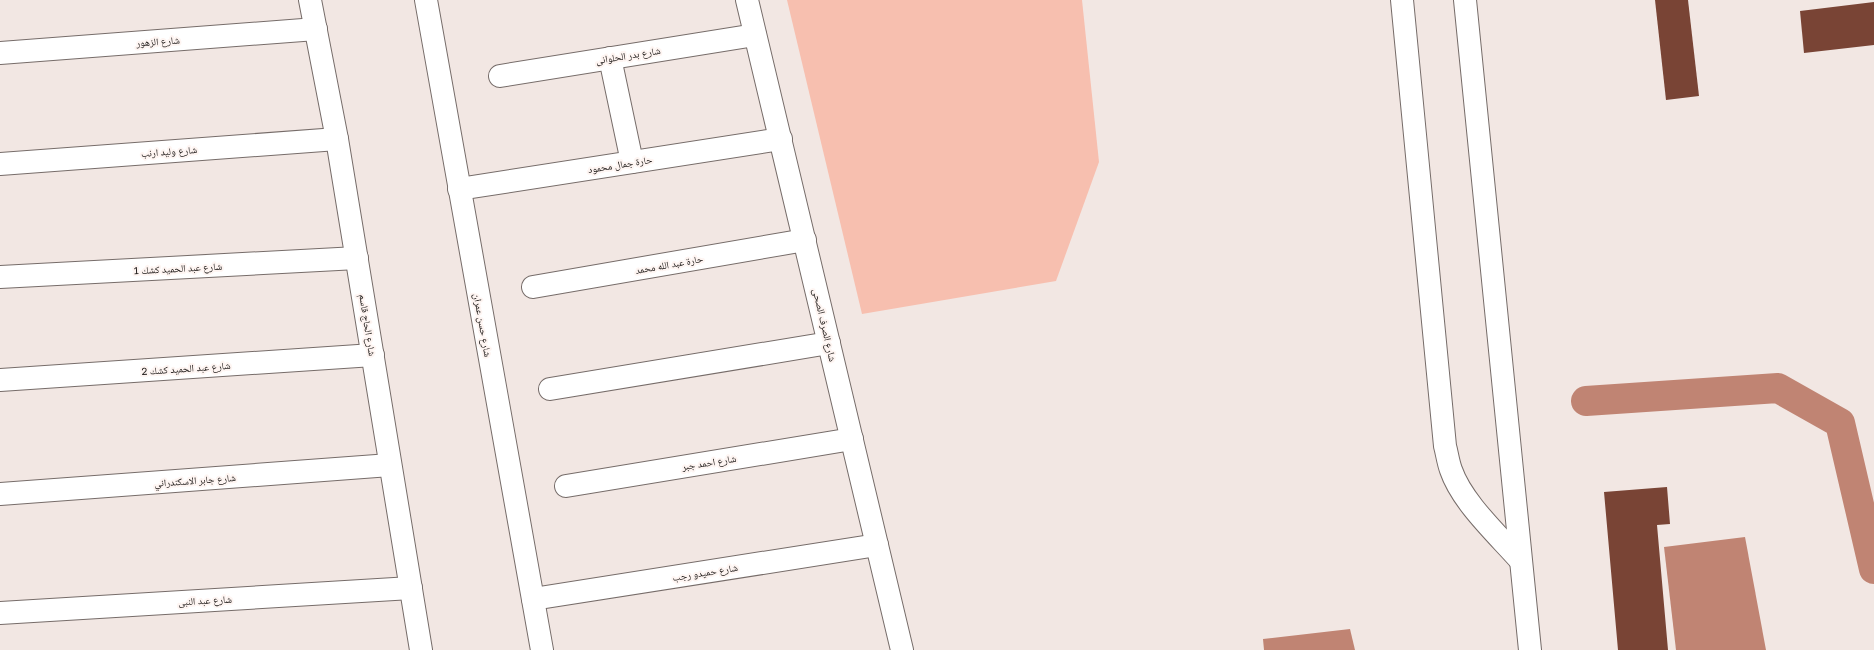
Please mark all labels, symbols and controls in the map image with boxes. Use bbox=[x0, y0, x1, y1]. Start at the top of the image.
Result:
street label: شارع الزهور bbox=[135, 33, 181, 50]
street label: شارع بدر الحلوانى bbox=[595, 44, 662, 67]
street label: شارع وليد ارنب bbox=[140, 143, 198, 160]
street label: حارة جمال محمود bbox=[587, 153, 654, 176]
street label: حارة عبد الله محمد bbox=[634, 252, 705, 276]
street label: شارع عبد الحميد كشك 1 bbox=[134, 260, 223, 277]
street label: شارع الصرف الصحى bbox=[810, 287, 839, 363]
street label: شارع حسن عمران bbox=[471, 292, 495, 358]
street label: شارع الحاج قاسم bbox=[355, 293, 379, 358]
street label: شارع عبد الحميد كشك 2 bbox=[141, 359, 231, 378]
street label: شارع احمد جبر bbox=[680, 452, 738, 473]
street label: شارع جابر الاسكندراني bbox=[154, 471, 237, 491]
street label: شارع حميدو رجب bbox=[672, 561, 739, 584]
street label: شارع عبد النبى bbox=[178, 593, 233, 608]

